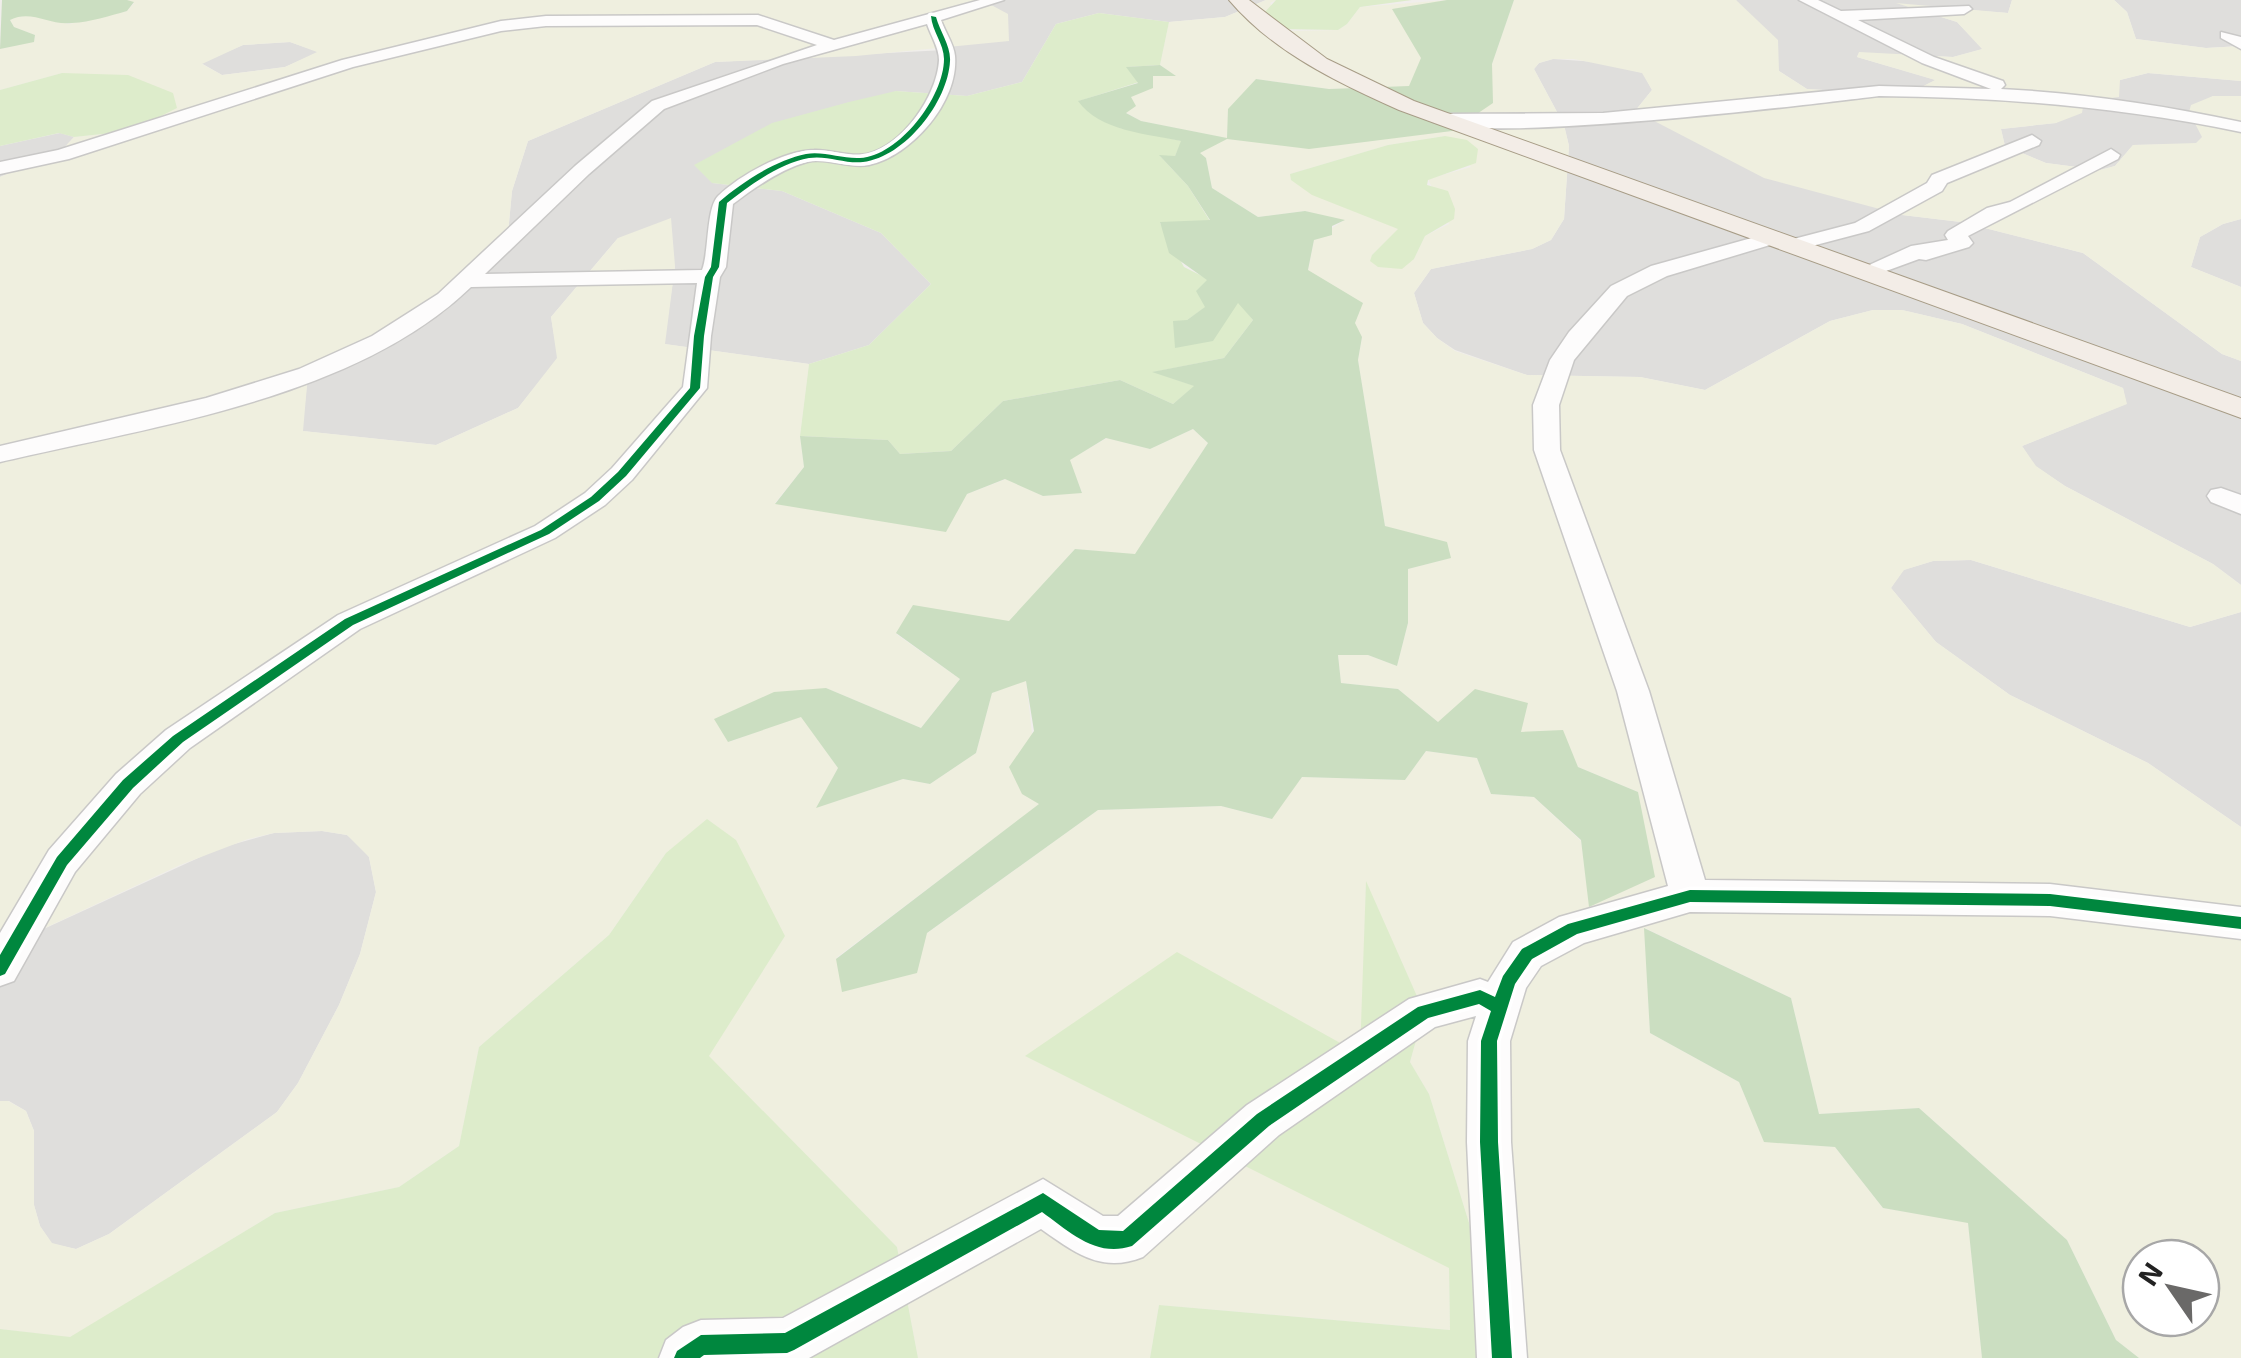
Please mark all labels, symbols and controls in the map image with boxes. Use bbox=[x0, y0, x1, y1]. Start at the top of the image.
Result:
north arrow bbox=[2121, 1238, 2221, 1338]
text: N bbox=[2130, 1256, 2169, 1291]

